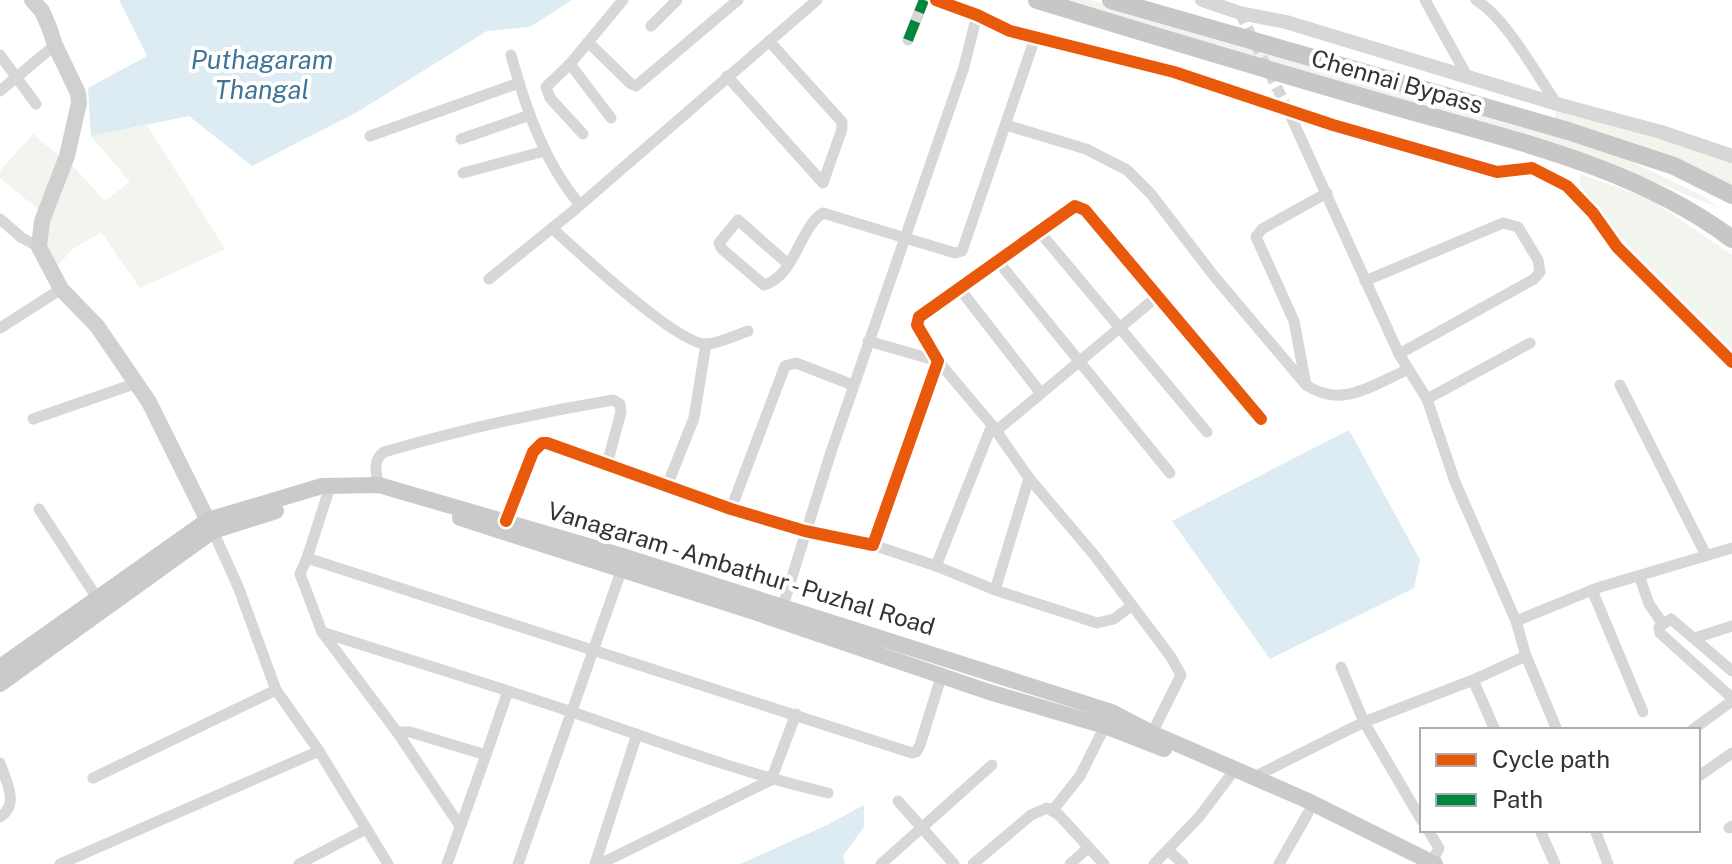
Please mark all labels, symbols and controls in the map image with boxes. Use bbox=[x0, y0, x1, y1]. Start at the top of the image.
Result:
street label: Chennai Bypass bbox=[1308, 43, 1486, 119]
water label: Puthagaram Thangal bbox=[191, 44, 333, 105]
street label: Vanagaram - Ambathur - Puzhal Road bbox=[544, 496, 938, 640]
legend bbox=[1420, 728, 1700, 832]
text: Cycle path bbox=[1492, 745, 1610, 773]
text: Path bbox=[1492, 785, 1543, 813]

